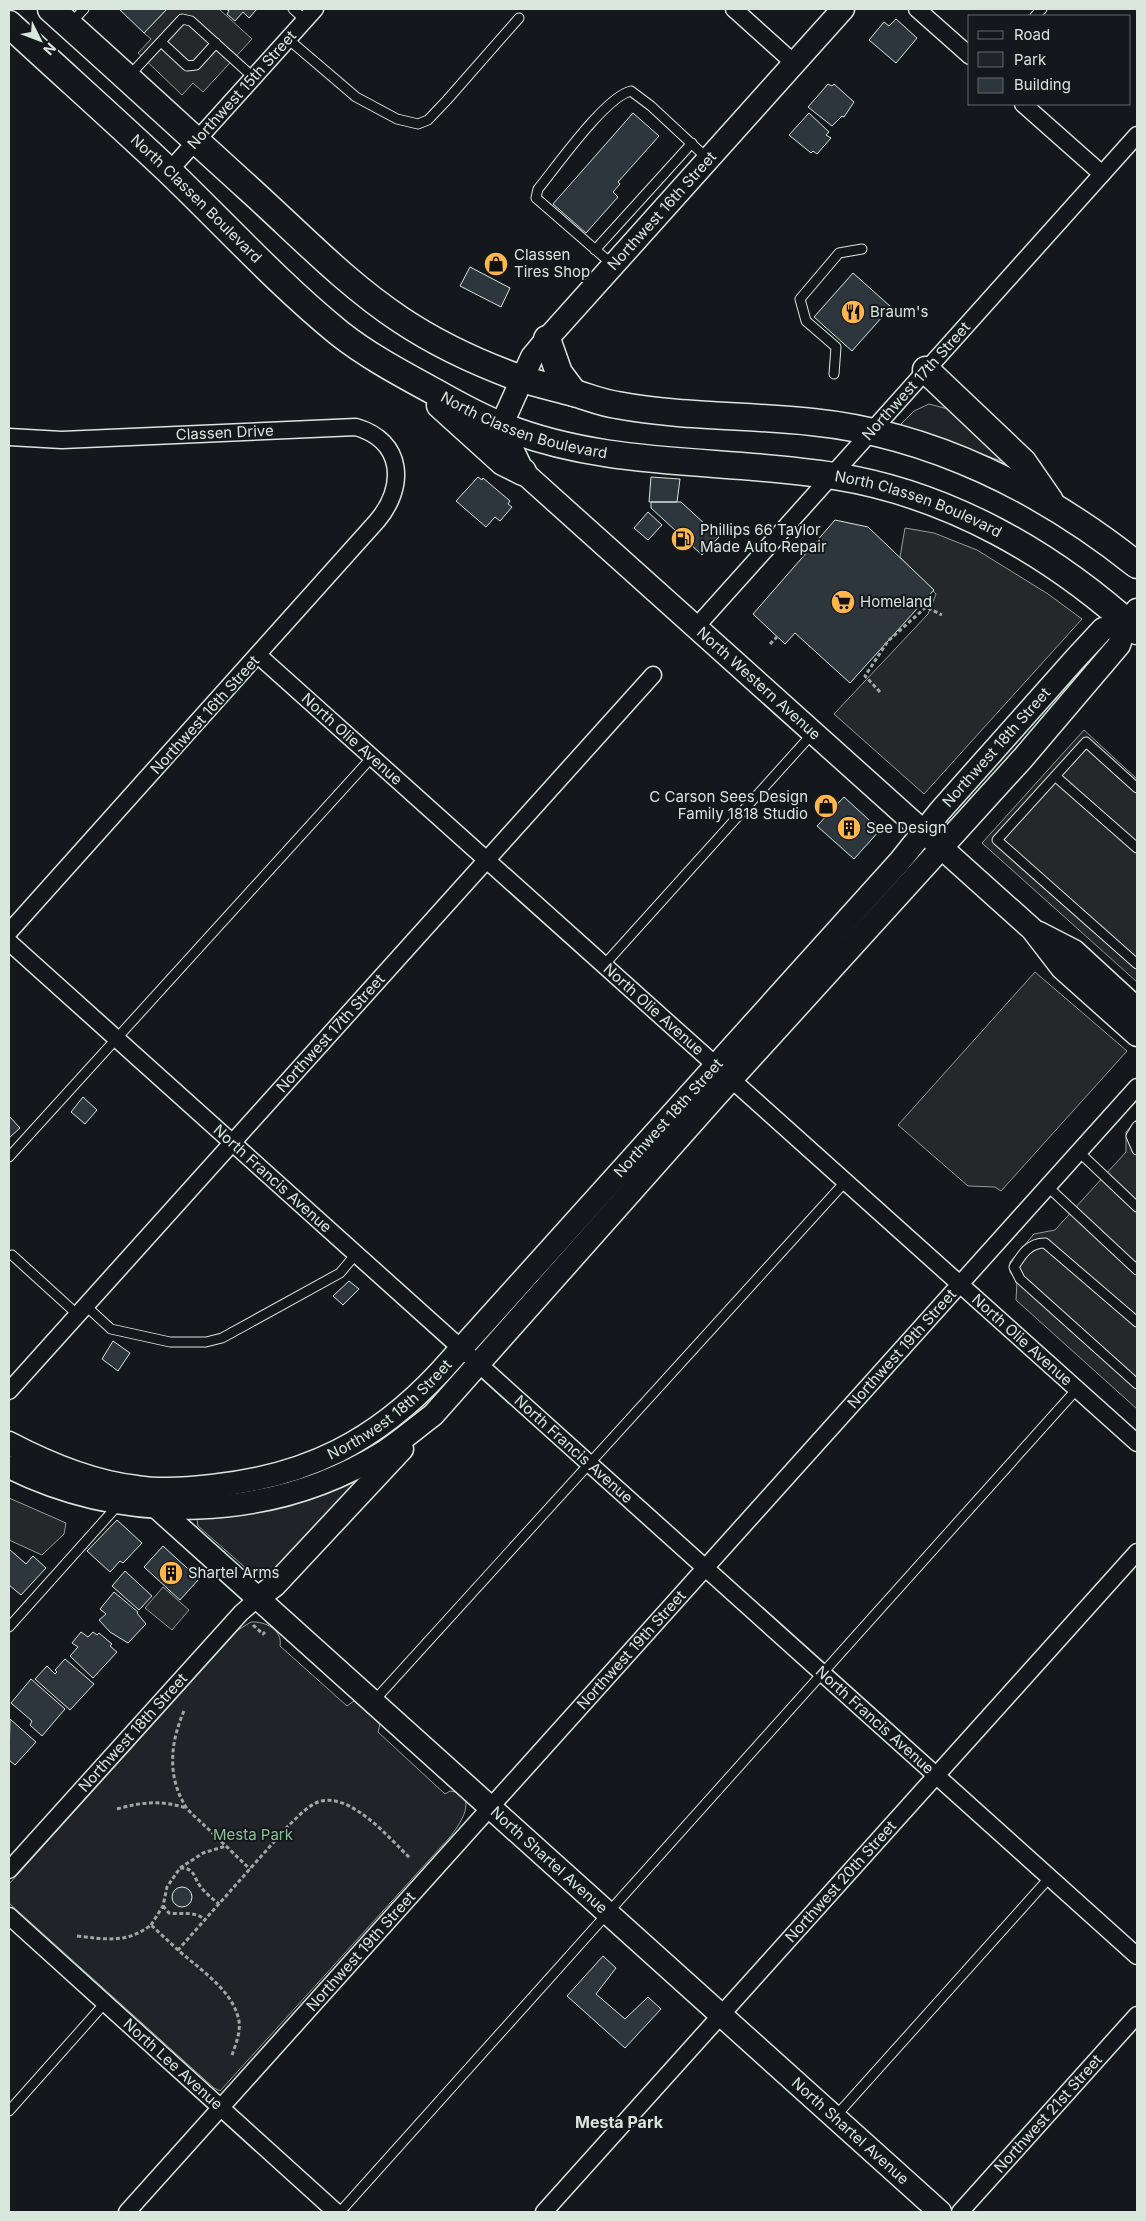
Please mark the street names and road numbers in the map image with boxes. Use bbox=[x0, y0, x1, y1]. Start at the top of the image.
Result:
street label: Northwest 15th Street bbox=[183, 26, 300, 153]
street label: North Classen Boulevard bbox=[127, 130, 266, 267]
street label: Northwest 16th Street bbox=[603, 147, 720, 274]
street label: Northwest 17th Street bbox=[858, 318, 974, 444]
street label: North Classen Boulevard bbox=[437, 387, 609, 462]
street label: Classen Drive bbox=[175, 421, 274, 444]
street label: North Classen Boulevard bbox=[833, 466, 1005, 541]
street label: North Western Avenue bbox=[693, 623, 825, 744]
street label: Northwest 16th Street bbox=[146, 651, 263, 778]
street label: Northwest 18th Street bbox=[938, 683, 1054, 811]
street label: North Olie Avenue bbox=[298, 689, 406, 789]
street label: North Olie Avenue bbox=[599, 959, 708, 1059]
street label: Northwest 17th Street bbox=[272, 970, 389, 1096]
street label: Northwest 18th Street bbox=[610, 1054, 727, 1181]
street label: North Francis Avenue bbox=[209, 1120, 336, 1236]
street label: Northwest 19th Street bbox=[843, 1285, 960, 1412]
street label: North Olie Avenue bbox=[968, 1289, 1077, 1390]
street label: Northwest 18th Street bbox=[324, 1355, 456, 1464]
street label: North Francis Avenue bbox=[511, 1391, 637, 1507]
street label: Northwest 19th Street bbox=[573, 1586, 690, 1713]
street label: North Francis Avenue bbox=[812, 1662, 938, 1778]
street label: Northwest 18th Street bbox=[74, 1669, 191, 1796]
street label: North Shartel Avenue bbox=[487, 1802, 612, 1917]
street label: Northwest 20th Street bbox=[781, 1817, 900, 1946]
street label: Northwest 19th Street bbox=[302, 1888, 419, 2015]
street label: North Lee Avenue bbox=[120, 2014, 227, 2114]
street label: Northwest 21st Street bbox=[990, 2050, 1106, 2177]
street label: North Shartel Avenue bbox=[788, 2073, 913, 2188]

